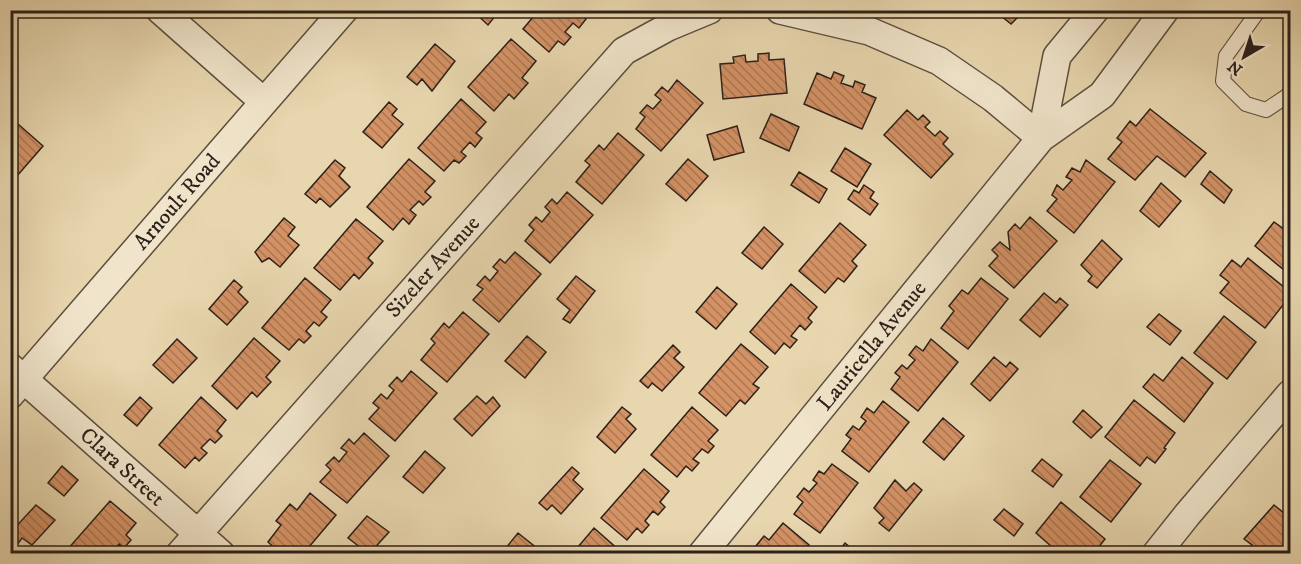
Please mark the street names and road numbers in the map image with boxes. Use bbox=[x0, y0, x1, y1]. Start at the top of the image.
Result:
street label: Arnoult Road bbox=[128, 148, 226, 256]
street label: Sizeler Avenue bbox=[380, 210, 486, 324]
street label: Lauricella Avenue bbox=[811, 276, 933, 416]
street label: Clara Street bbox=[74, 422, 170, 512]

